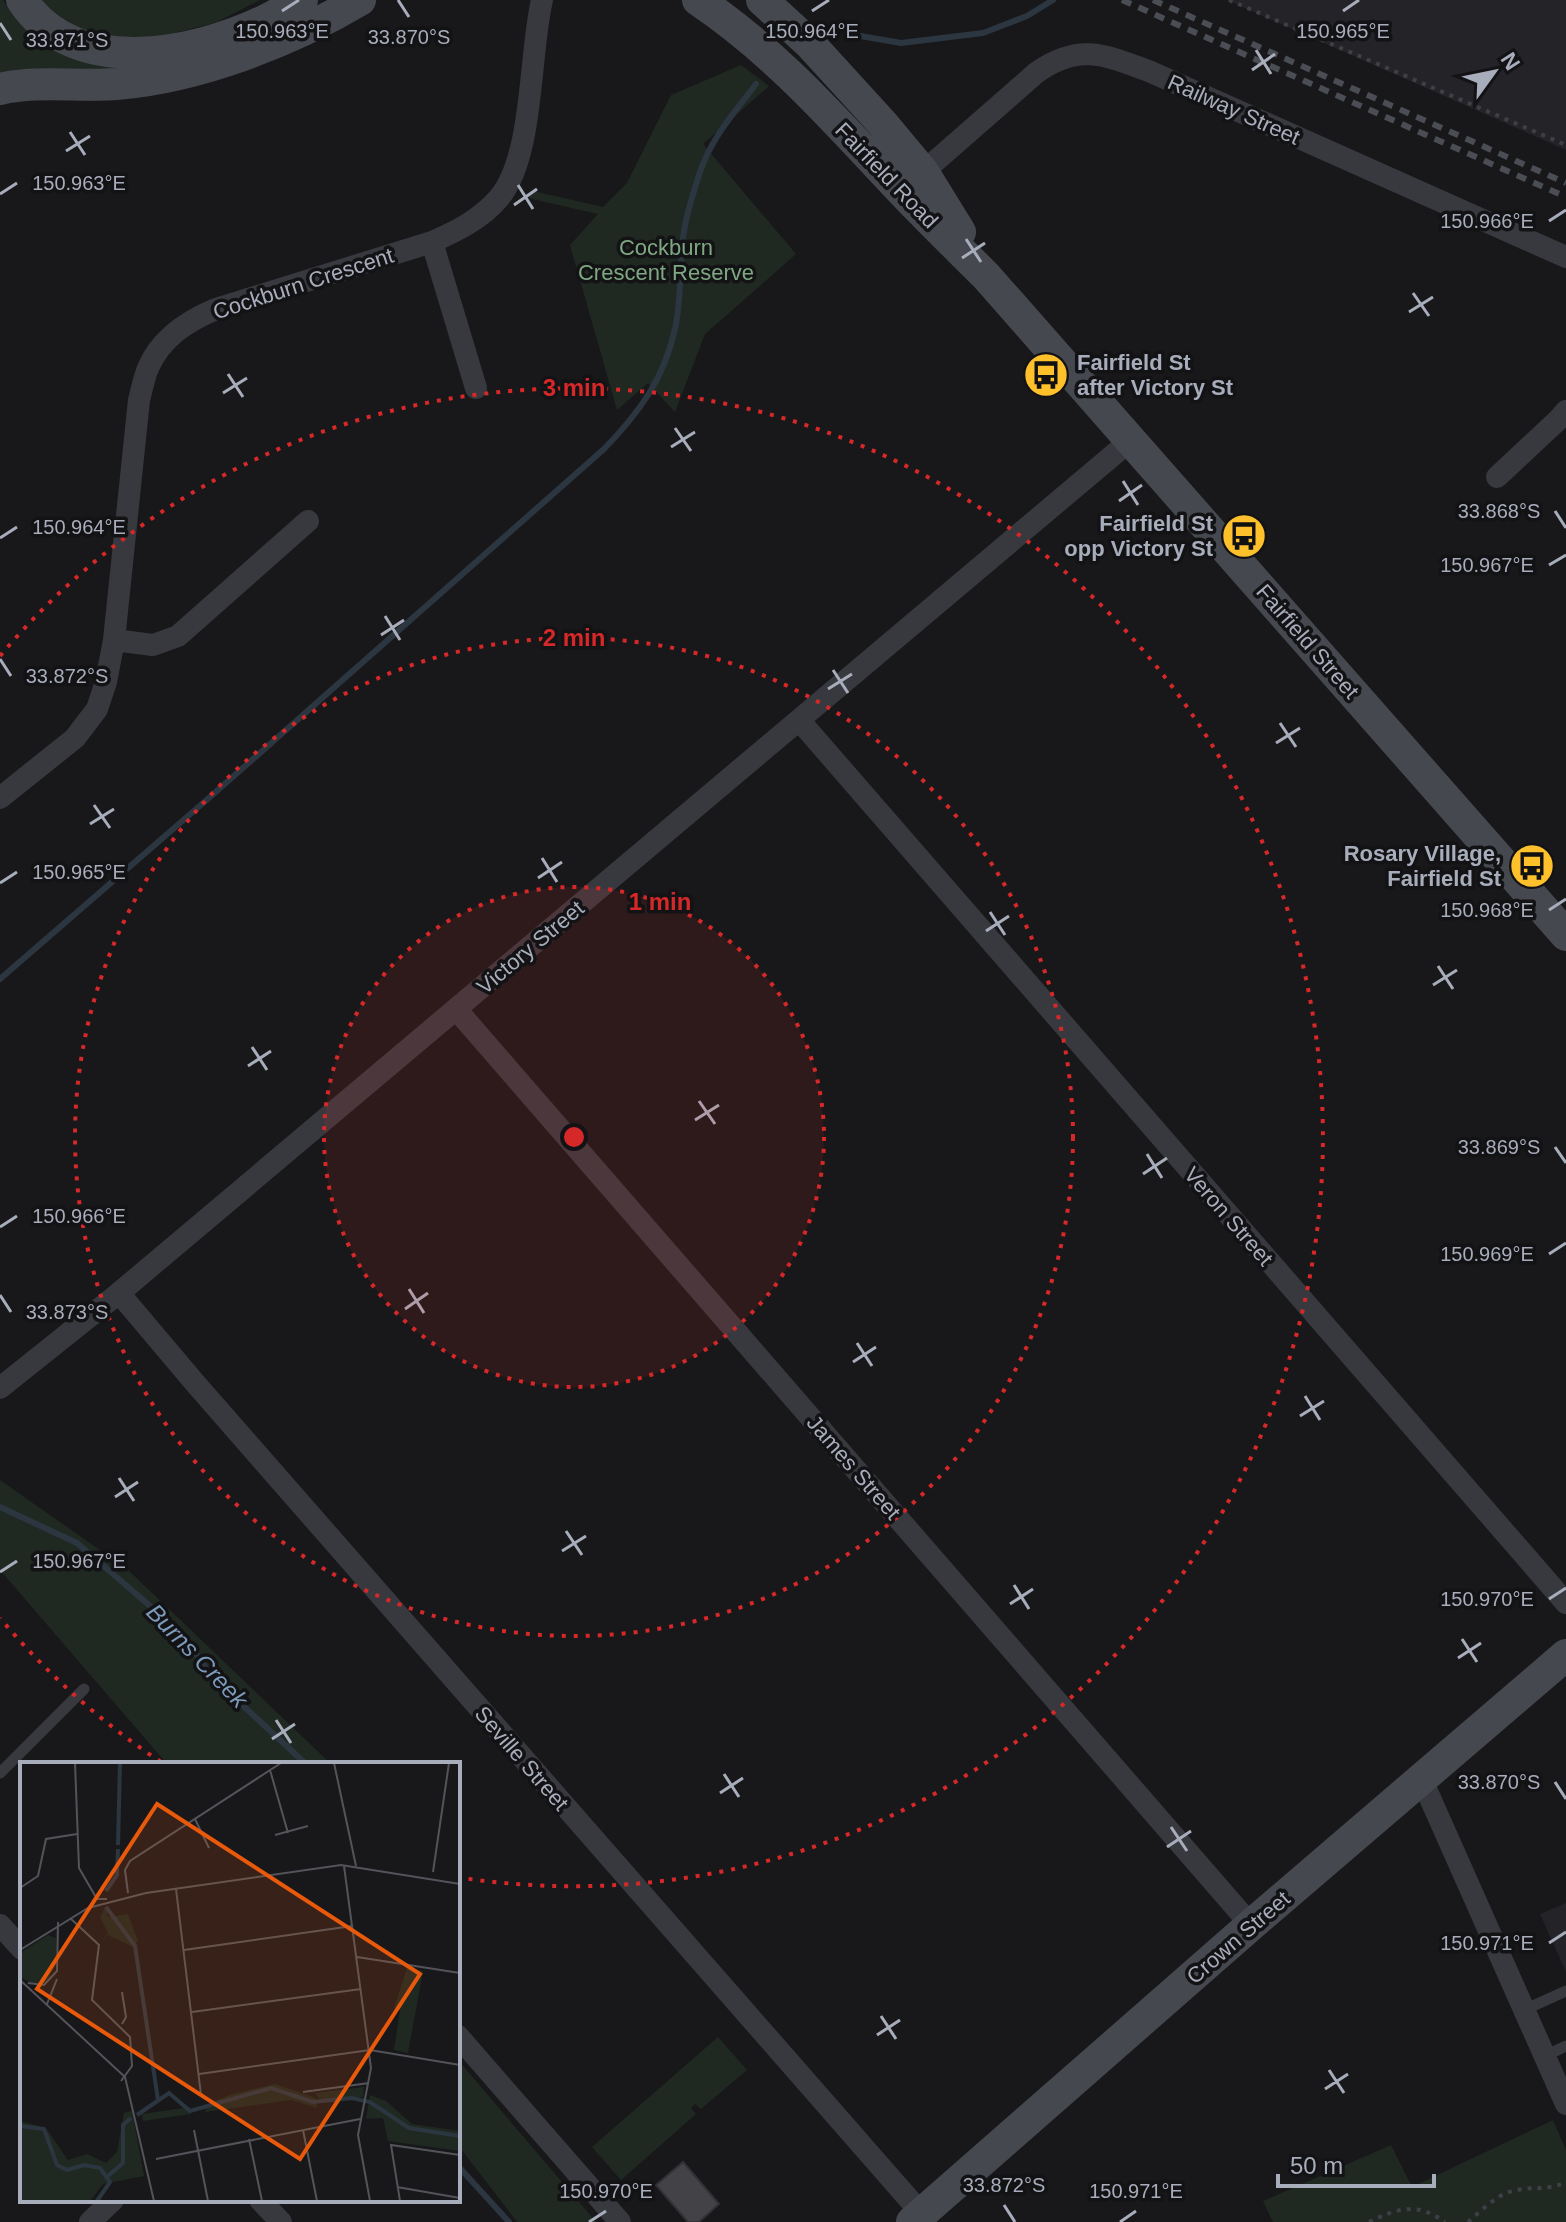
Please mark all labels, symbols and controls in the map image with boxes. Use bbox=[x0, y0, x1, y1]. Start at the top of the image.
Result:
text: 150.963°E bbox=[235, 20, 329, 42]
text: 150.964°E bbox=[765, 20, 859, 42]
text: 150.965°E bbox=[1296, 20, 1390, 42]
text: 33.870°S bbox=[368, 26, 450, 48]
text: 33.871°S bbox=[26, 29, 108, 51]
north arrow bbox=[1454, 32, 1534, 112]
text: N bbox=[1496, 48, 1525, 75]
street label: Railway Street bbox=[1164, 69, 1304, 150]
street label: Fairfield Road bbox=[830, 117, 943, 233]
text: 150.963°E bbox=[32, 172, 126, 194]
text: 150.966°E bbox=[1440, 210, 1534, 232]
park label: Cockburn Crescent Reserve bbox=[578, 235, 754, 285]
street label: Cockburn Crescent bbox=[210, 242, 397, 324]
place label: Fairfield St after Victory St bbox=[1077, 350, 1234, 400]
bus stop icon: Fairfield St after Victory St bbox=[1022, 351, 1070, 399]
text: 3 min bbox=[543, 374, 605, 401]
text: 33.868°S bbox=[1458, 500, 1540, 522]
place label: Fairfield St opp Victory St bbox=[1064, 511, 1214, 561]
bus stop icon: Fairfield St opp Victory St bbox=[1220, 512, 1268, 560]
text: 150.964°E bbox=[32, 516, 126, 538]
text: 150.967°E bbox=[1440, 554, 1534, 576]
street label: Fairfield Street bbox=[1251, 579, 1364, 704]
text: 2 min bbox=[543, 624, 605, 651]
text: 33.872°S bbox=[26, 665, 108, 687]
place label: Rosary Village, Fairfield St bbox=[1344, 841, 1502, 891]
bus stop icon: Rosary Village, Fairfield St bbox=[1508, 842, 1556, 890]
text: 150.965°E bbox=[32, 861, 126, 883]
text: 1 min bbox=[629, 888, 691, 915]
street label: Victory Street bbox=[472, 895, 589, 999]
text: 150.968°E bbox=[1440, 899, 1534, 921]
centre of rings bbox=[560, 1123, 588, 1151]
text: 33.869°S bbox=[1458, 1136, 1540, 1158]
street label: Veron Street bbox=[1179, 1162, 1278, 1271]
text: 150.966°E bbox=[32, 1205, 126, 1227]
text: 150.969°E bbox=[1440, 1243, 1534, 1265]
text: 33.873°S bbox=[26, 1301, 108, 1323]
street label: James Street bbox=[802, 1410, 906, 1524]
text: 150.967°E bbox=[32, 1550, 126, 1572]
text: 150.970°E bbox=[1440, 1588, 1534, 1610]
water label: Burns Creek bbox=[141, 1598, 255, 1714]
street label: Seville Street bbox=[470, 1701, 574, 1815]
inset map bbox=[20, 1762, 460, 2202]
text: 33.870°S bbox=[1458, 1771, 1540, 1793]
street label: Crown Street bbox=[1182, 1886, 1295, 1989]
text: 150.971°E bbox=[1440, 1932, 1534, 1954]
scale bar bbox=[1278, 2138, 1434, 2188]
text: 50 m bbox=[1290, 2152, 1343, 2179]
text: 33.872°S bbox=[963, 2174, 1045, 2196]
text: 150.970°E bbox=[559, 2180, 653, 2202]
text: 150.971°E bbox=[1089, 2180, 1183, 2202]

